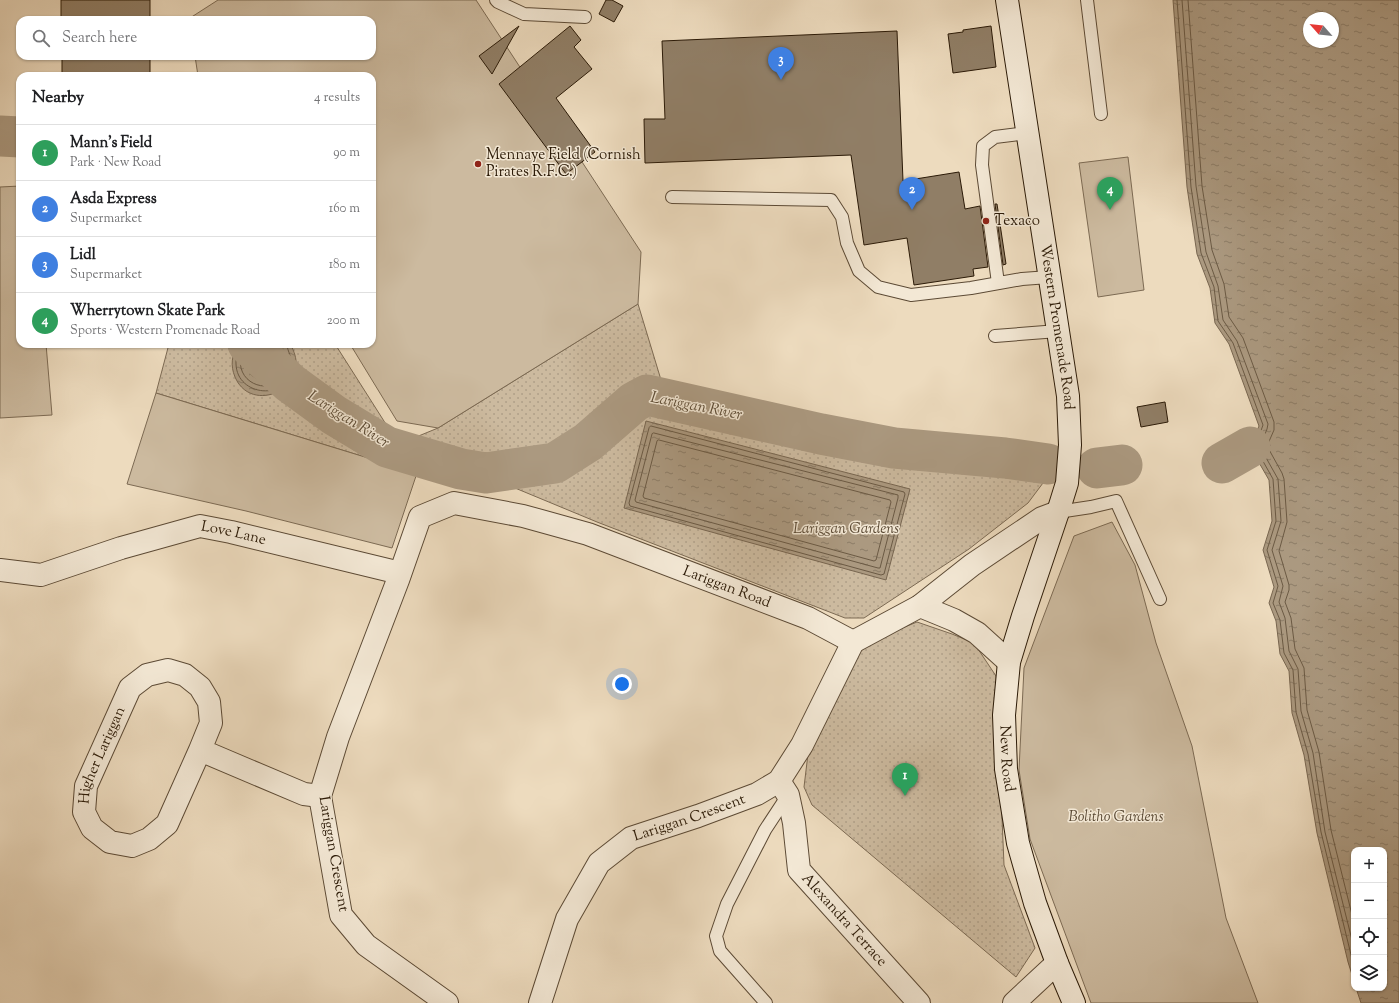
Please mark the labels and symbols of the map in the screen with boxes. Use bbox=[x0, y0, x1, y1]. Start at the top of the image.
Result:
north arrow bbox=[1303, 12, 1339, 48]
pin: 3 bbox=[768, 47, 794, 80]
place label: Mennaye Field (Cornish Pirates R.F.C.) bbox=[486, 145, 641, 183]
marker: Mennaye Field (Cornish Pirates R.F.C.) bbox=[473, 159, 483, 169]
pin: 2 bbox=[899, 177, 925, 210]
pin: 4 bbox=[1097, 177, 1123, 210]
place label: Texaco bbox=[994, 211, 1040, 232]
marker: Texaco bbox=[981, 216, 991, 226]
street label: Western Promenade Road bbox=[1034, 243, 1079, 411]
water label: Lariggan River bbox=[302, 386, 394, 455]
water label: Lariggan River bbox=[648, 387, 744, 427]
street label: Love Lane bbox=[199, 516, 268, 551]
park label: Lariggan Gardens bbox=[793, 519, 899, 540]
street label: Lariggan Road bbox=[680, 561, 774, 614]
your location bbox=[612, 674, 632, 694]
street label: Higher Lariggan bbox=[74, 703, 131, 805]
street label: New Road bbox=[994, 725, 1020, 794]
pin: 1 bbox=[892, 763, 918, 796]
street label: Lariggan Crescent bbox=[631, 789, 748, 847]
street label: Lariggan Crescent bbox=[312, 795, 354, 913]
park label: Bolitho Gardens bbox=[1069, 807, 1163, 828]
street label: Alexandra Terrace bbox=[797, 869, 892, 971]

